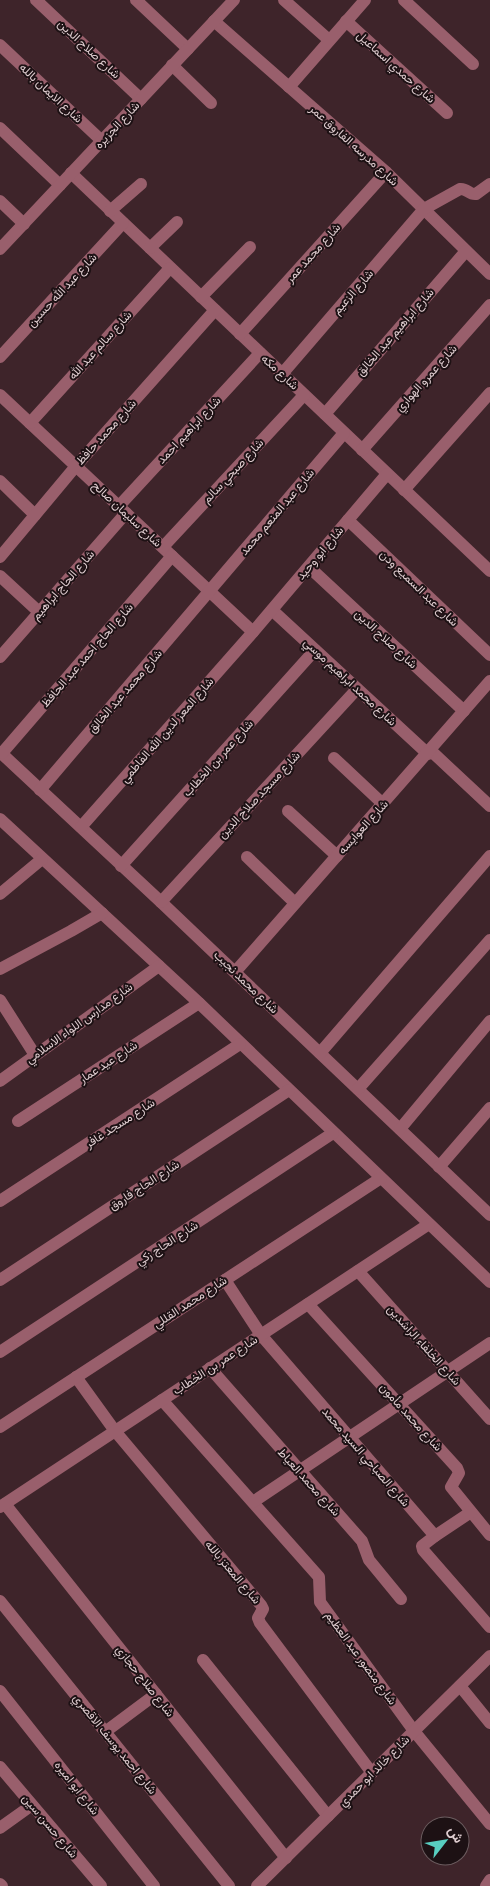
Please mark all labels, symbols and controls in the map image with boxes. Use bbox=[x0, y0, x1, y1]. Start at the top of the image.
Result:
street label: شارع صلاح الدين bbox=[54, 17, 123, 83]
street label: شارع حمدي اسماعيل bbox=[352, 28, 438, 108]
street label: شارع الايمان بالله bbox=[15, 60, 85, 127]
street label: شارع الجزيره bbox=[92, 99, 144, 153]
street label: شارع مدرسه الفاروق عمر bbox=[305, 101, 401, 190]
street label: شارع محمد عمر bbox=[282, 220, 345, 288]
street label: شارع عبد الله حسين bbox=[24, 250, 101, 331]
street label: شارع الزعيم bbox=[330, 267, 378, 319]
street label: شارع ابراهيم عبد الخالق bbox=[353, 285, 438, 380]
street label: شارع سالم عبد الله bbox=[65, 308, 136, 384]
street label: شارع عمرو الهواري bbox=[392, 342, 462, 416]
street label: شارع مكه bbox=[257, 351, 301, 394]
street label: شارع ابراهيم احمد bbox=[154, 394, 225, 468]
street label: شارع محمد حافظ bbox=[73, 396, 140, 469]
street label: شارع صبحي سالم bbox=[199, 436, 269, 508]
street label: شارع عبد المنعم محمد bbox=[237, 466, 319, 559]
street label: شارع سليمان صالح bbox=[88, 478, 165, 551]
street label: شارع ابو وحيد bbox=[294, 524, 348, 584]
street label: شارع الحاج ابراهيم bbox=[29, 547, 99, 624]
street label: شارع عبد السميع ودن bbox=[376, 547, 461, 630]
street label: شارع الحاج احمد عبد الحافظ bbox=[38, 600, 138, 711]
street label: شارع صلاح الدين bbox=[351, 607, 420, 673]
street label: شارع محمد ابراهيم موسي bbox=[299, 635, 399, 731]
street label: شارع محمد عبد الخالق bbox=[85, 646, 167, 737]
street label: شارع المعز لدين الله الفاطمي bbox=[117, 674, 219, 788]
street label: شارع عمر بن الخطاب bbox=[180, 717, 258, 801]
street label: شارع مسجد صلاح الدين bbox=[215, 749, 304, 843]
street label: شارع العوايسه bbox=[335, 797, 392, 858]
street label: شارع محمد نجيب bbox=[209, 948, 281, 1018]
street label: شارع مدارس اللواء الاسلامي bbox=[23, 980, 137, 1069]
street label: شارع عيد عمار bbox=[75, 1038, 141, 1088]
street label: شارع مسجد غافر bbox=[82, 1095, 158, 1153]
street label: شارع الحاج فاروق bbox=[106, 1157, 183, 1215]
street label: شارع الحاج زكي bbox=[133, 1218, 202, 1271]
street label: شارع محمد القللي bbox=[151, 1273, 231, 1334]
street label: شارع الخلفاء الراشدين bbox=[383, 1302, 464, 1389]
street label: شارع عمر بن الخطاب bbox=[170, 1332, 261, 1399]
street label: شارع محمد مأمون bbox=[375, 1380, 445, 1455]
street label: شارع الصباحي السيد محمد bbox=[317, 1405, 413, 1511]
street label: شارع محمد العياط bbox=[273, 1445, 343, 1520]
street label: شارع المعتز بالله bbox=[201, 1537, 264, 1608]
street label: شارع منصور عبد العظيم bbox=[321, 1608, 400, 1709]
street label: شارع صلاح حجازي bbox=[110, 1643, 177, 1721]
street label: شارع احمد يوسف الاقصري bbox=[68, 1691, 160, 1799]
street label: شارع خالد ابو حمدي bbox=[336, 1733, 414, 1811]
street label: شارع ابو اميره bbox=[50, 1758, 102, 1819]
street label: شارع حسن سين bbox=[18, 1791, 81, 1862]
north arrow bbox=[420, 1816, 470, 1866]
text: ش bbox=[444, 1823, 467, 1846]

